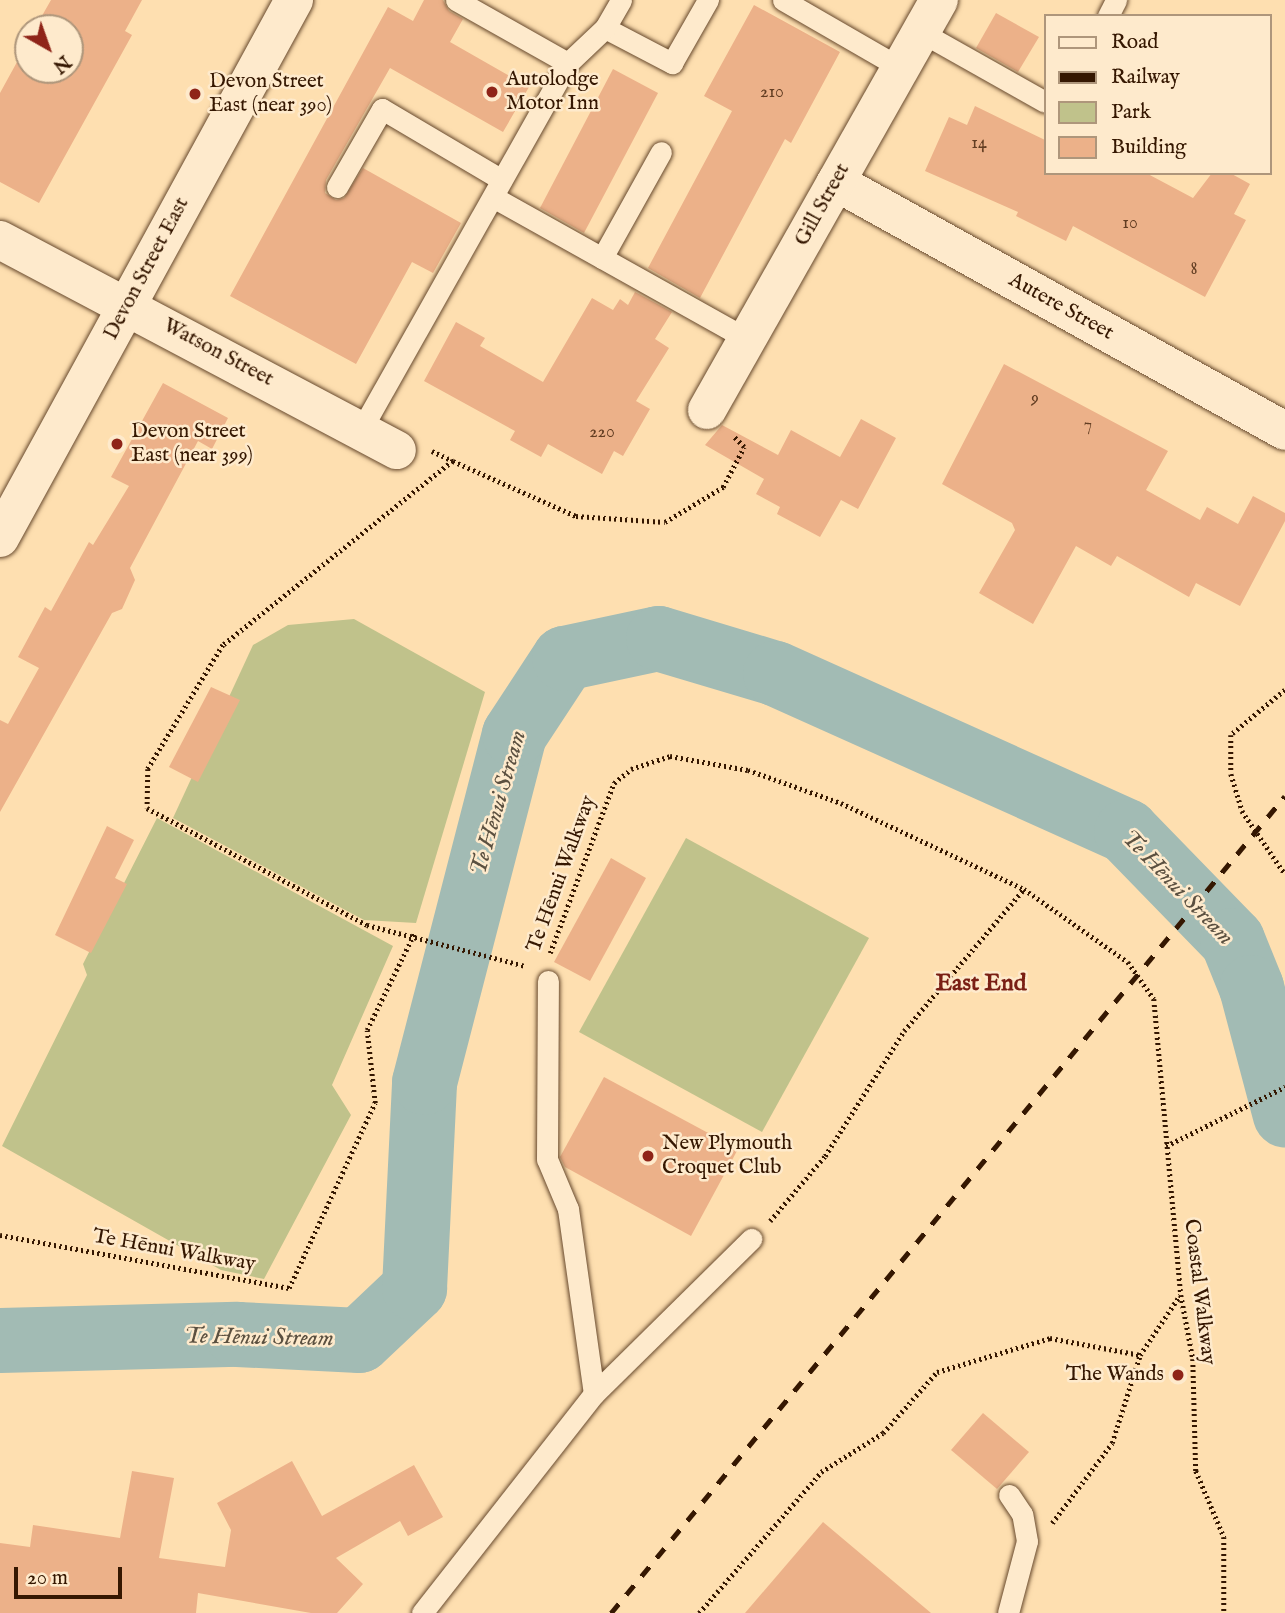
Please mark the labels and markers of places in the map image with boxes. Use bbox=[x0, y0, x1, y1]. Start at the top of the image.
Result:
place label: Autolodge Motor Inn bbox=[506, 67, 599, 117]
place label: Devon Street East (near 390) bbox=[209, 69, 332, 119]
marker: Autolodge Motor Inn bbox=[484, 84, 500, 100]
marker: Devon Street East (near 390) bbox=[187, 86, 203, 102]
place label: Devon Street East (near 399) bbox=[131, 419, 253, 469]
marker: Devon Street East (near 399) bbox=[109, 436, 125, 452]
place label: New Plymouth Croquet Club bbox=[662, 1131, 792, 1181]
marker: New Plymouth Croquet Club bbox=[640, 1148, 656, 1164]
place label: The Wands bbox=[1066, 1362, 1164, 1388]
marker: The Wands bbox=[1170, 1367, 1186, 1383]

